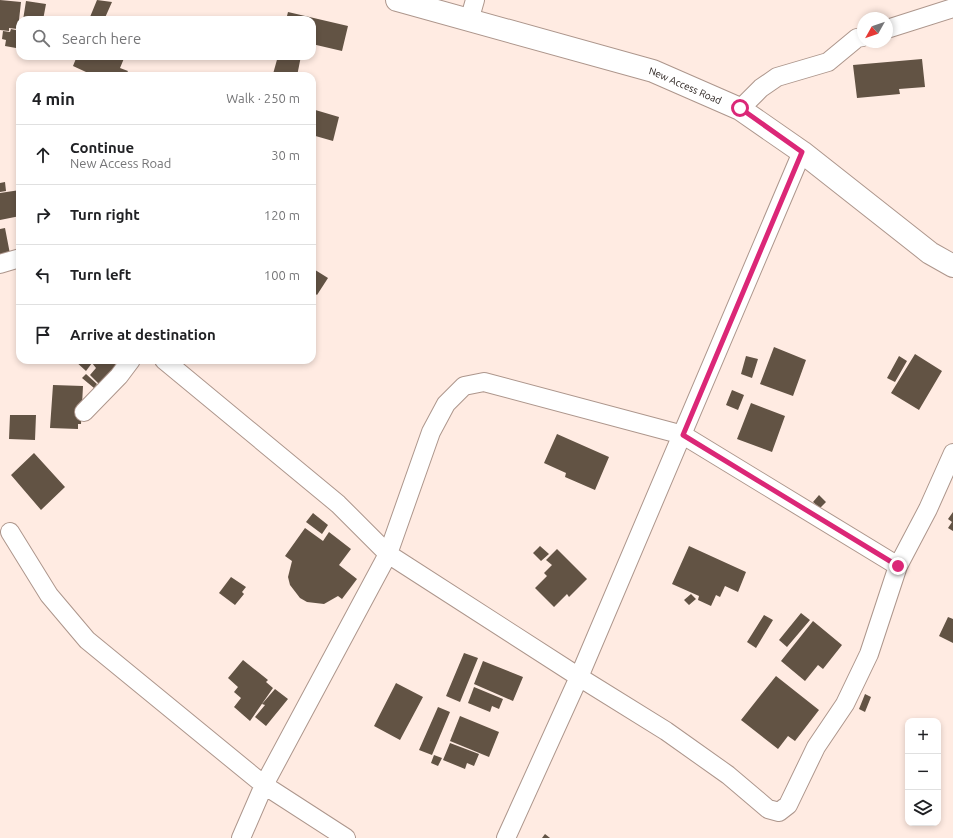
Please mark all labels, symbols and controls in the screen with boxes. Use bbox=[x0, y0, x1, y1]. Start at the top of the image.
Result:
north arrow bbox=[857, 12, 893, 48]
search box bbox=[16, 16, 316, 60]
icon: search bbox=[30, 27, 52, 49]
text: Search here bbox=[62, 30, 141, 47]
street label: New Access Road bbox=[648, 65, 723, 106]
text: 4 min bbox=[32, 89, 75, 108]
text: Walk · 250 m bbox=[226, 91, 300, 105]
route start bbox=[731, 99, 749, 117]
text: Continue bbox=[70, 139, 134, 156]
icon: ahead bbox=[32, 144, 54, 166]
text: 30 m bbox=[271, 148, 300, 162]
text: New Access Road bbox=[70, 156, 171, 170]
icon: right bbox=[32, 204, 54, 226]
text: Turn right bbox=[70, 206, 140, 223]
text: 120 m bbox=[264, 208, 300, 222]
icon: left bbox=[32, 264, 54, 286]
text: Turn left bbox=[70, 266, 131, 283]
text: 100 m bbox=[264, 268, 300, 282]
icon: arrive bbox=[32, 324, 54, 346]
text: Arrive at destination bbox=[70, 326, 216, 343]
route end bbox=[889, 557, 907, 575]
map controls bbox=[905, 718, 941, 826]
button: + bbox=[905, 718, 941, 754]
button: − bbox=[905, 754, 941, 790]
button: layers bbox=[905, 790, 941, 826]

